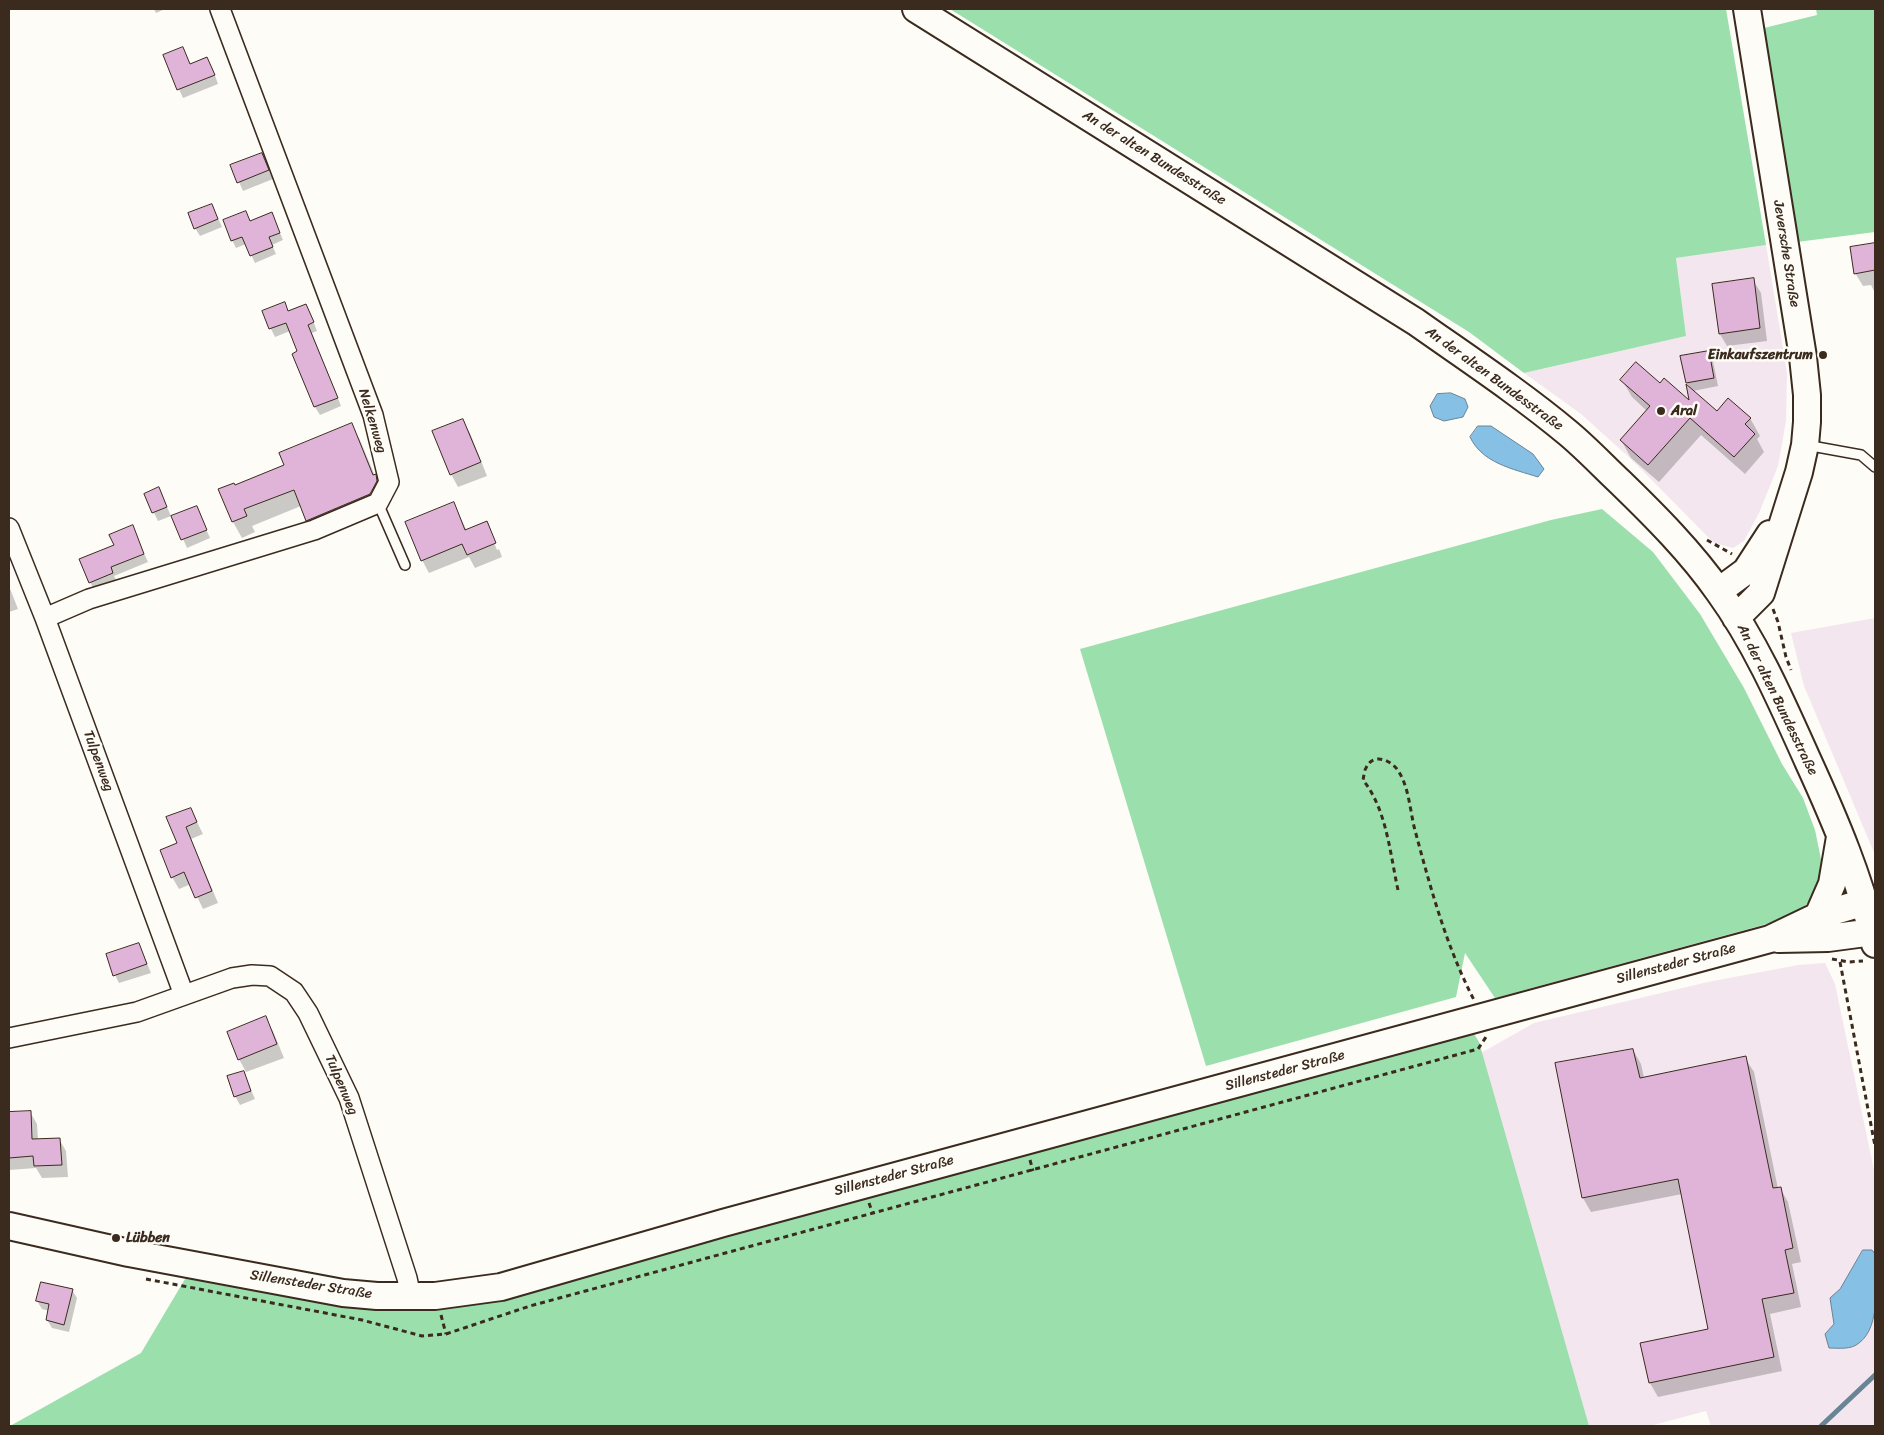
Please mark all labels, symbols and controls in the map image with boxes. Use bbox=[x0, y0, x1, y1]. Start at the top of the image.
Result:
street label: An der alten Bundesstraße bbox=[1079, 107, 1229, 209]
street label: Jeversche Straße bbox=[1769, 199, 1803, 309]
street label: An der alten Bundesstraße bbox=[1422, 323, 1566, 435]
place label: Einkaufszentrum bbox=[1708, 347, 1813, 363]
marker: Einkaufszentrum bbox=[1817, 349, 1829, 361]
street label: Nelkenweg bbox=[354, 387, 390, 455]
place label: Aral bbox=[1671, 403, 1697, 419]
marker: Aral bbox=[1655, 405, 1667, 417]
street label: An der alten Bundesstraße bbox=[1733, 622, 1821, 778]
street label: Tulpenweg bbox=[79, 728, 117, 794]
street label: Sillensteder Straße bbox=[1614, 940, 1738, 988]
street label: Sillensteder Straße bbox=[1223, 1047, 1347, 1095]
street label: Tulpenweg bbox=[321, 1052, 361, 1118]
street label: Sillensteder Straße bbox=[832, 1152, 956, 1200]
place label: Lübben bbox=[126, 1230, 170, 1246]
marker: Lübben bbox=[110, 1232, 122, 1244]
street label: Sillensteder Straße bbox=[249, 1267, 373, 1303]

